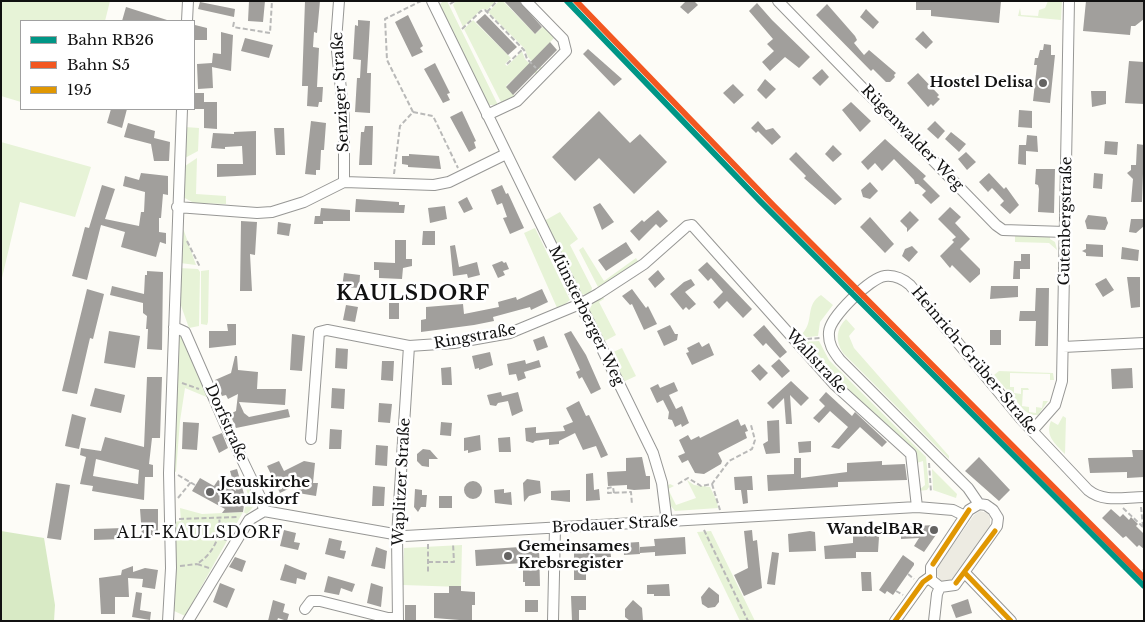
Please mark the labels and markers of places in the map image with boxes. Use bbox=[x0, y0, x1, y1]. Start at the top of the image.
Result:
place label: Hostel Delisa bbox=[930, 74, 1033, 92]
marker: Hostel Delisa bbox=[1037, 77, 1049, 89]
place label: Jesuskirche Kaulsdorf bbox=[220, 474, 310, 509]
marker: Jesuskirche Kaulsdorf bbox=[204, 486, 216, 498]
place label: WandelBAR bbox=[827, 521, 924, 539]
marker: WandelBAR bbox=[928, 524, 940, 536]
place label: Gemeinsames Krebsregister bbox=[518, 538, 630, 573]
marker: Gemeinsames Krebsregister bbox=[502, 550, 514, 562]

